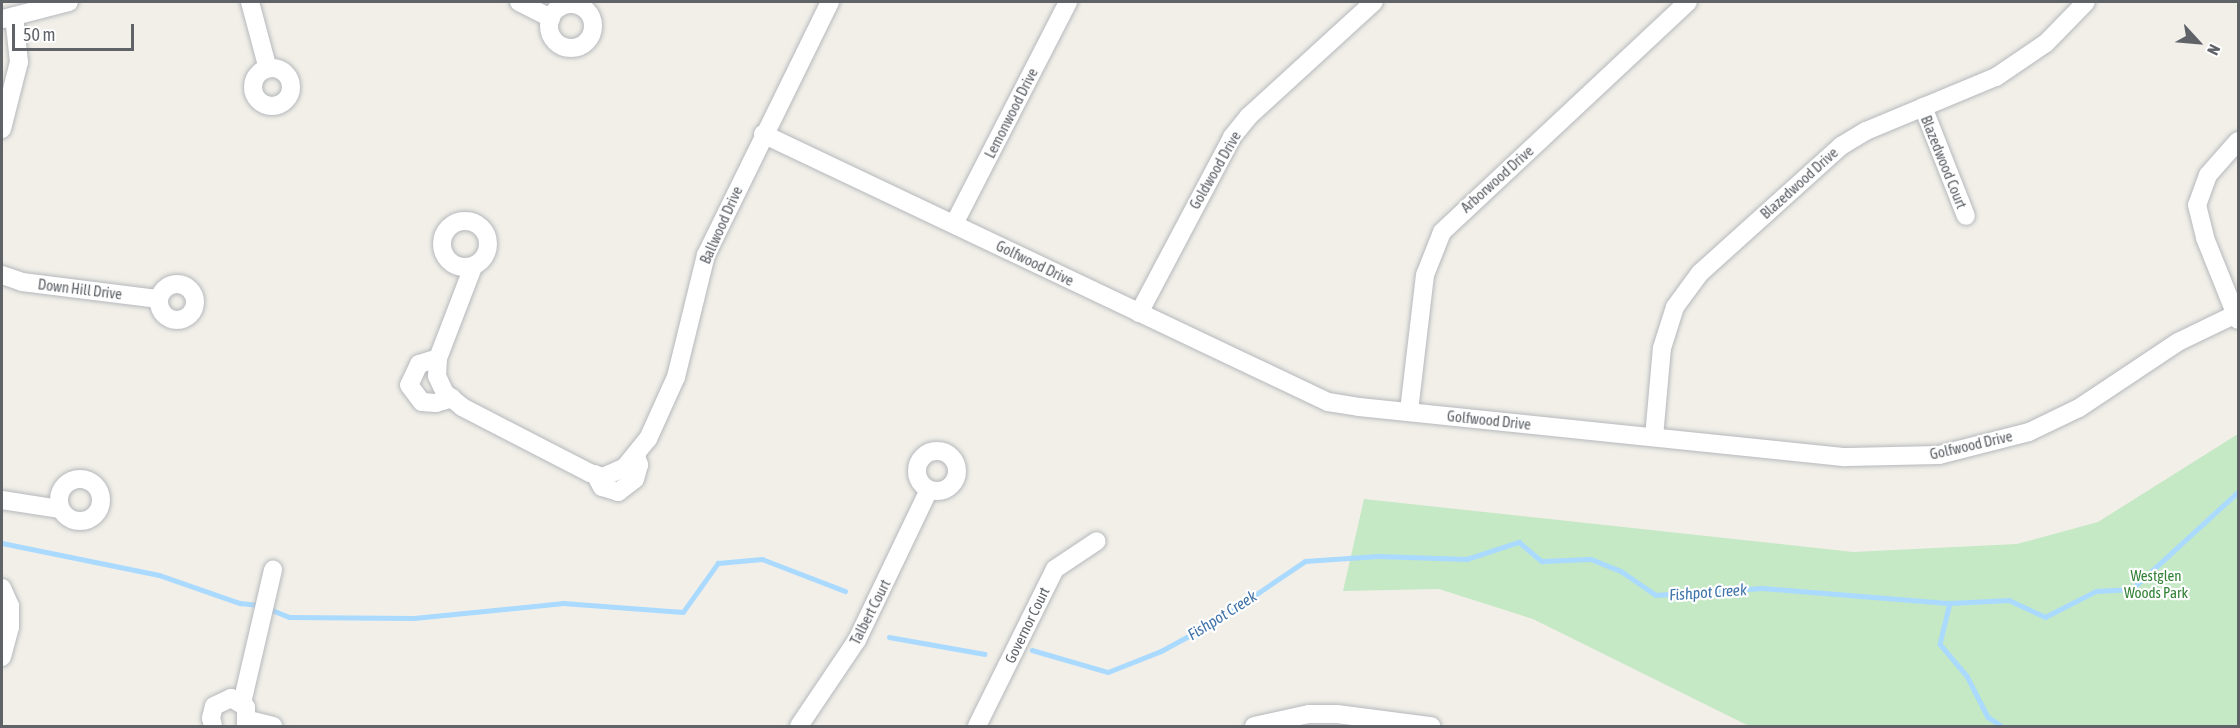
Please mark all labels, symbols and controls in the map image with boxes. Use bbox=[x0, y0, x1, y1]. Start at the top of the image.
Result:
scale bar bbox=[15, 12, 136, 50]
north arrow bbox=[2168, 12, 2228, 72]
text: 50 m bbox=[23, 24, 55, 45]
text: N bbox=[2204, 42, 2224, 58]
street label: Lemonwood Drive bbox=[981, 65, 1041, 161]
street label: Blazedwood Court bbox=[1917, 113, 1971, 211]
street label: Goldwood Drive bbox=[1185, 128, 1245, 212]
street label: Arborwood Drive bbox=[1457, 142, 1537, 216]
street label: Blazedwood Drive bbox=[1756, 143, 1842, 223]
street label: Ballwood Drive bbox=[696, 183, 746, 267]
street label: Golfwood Drive bbox=[993, 236, 1077, 290]
street label: Down Hill Drive bbox=[37, 275, 123, 303]
street label: Golfwood Drive bbox=[1446, 407, 1532, 433]
street label: Golfwood Drive bbox=[1928, 427, 2014, 463]
park label: Westglen Woods Park bbox=[2124, 566, 2188, 601]
street label: Talbert Court bbox=[846, 576, 894, 648]
water label: Fishpot Creek bbox=[1668, 580, 1748, 604]
street label: Governor Court bbox=[1001, 584, 1053, 666]
water label: Fishpot Creek bbox=[1184, 586, 1260, 644]

